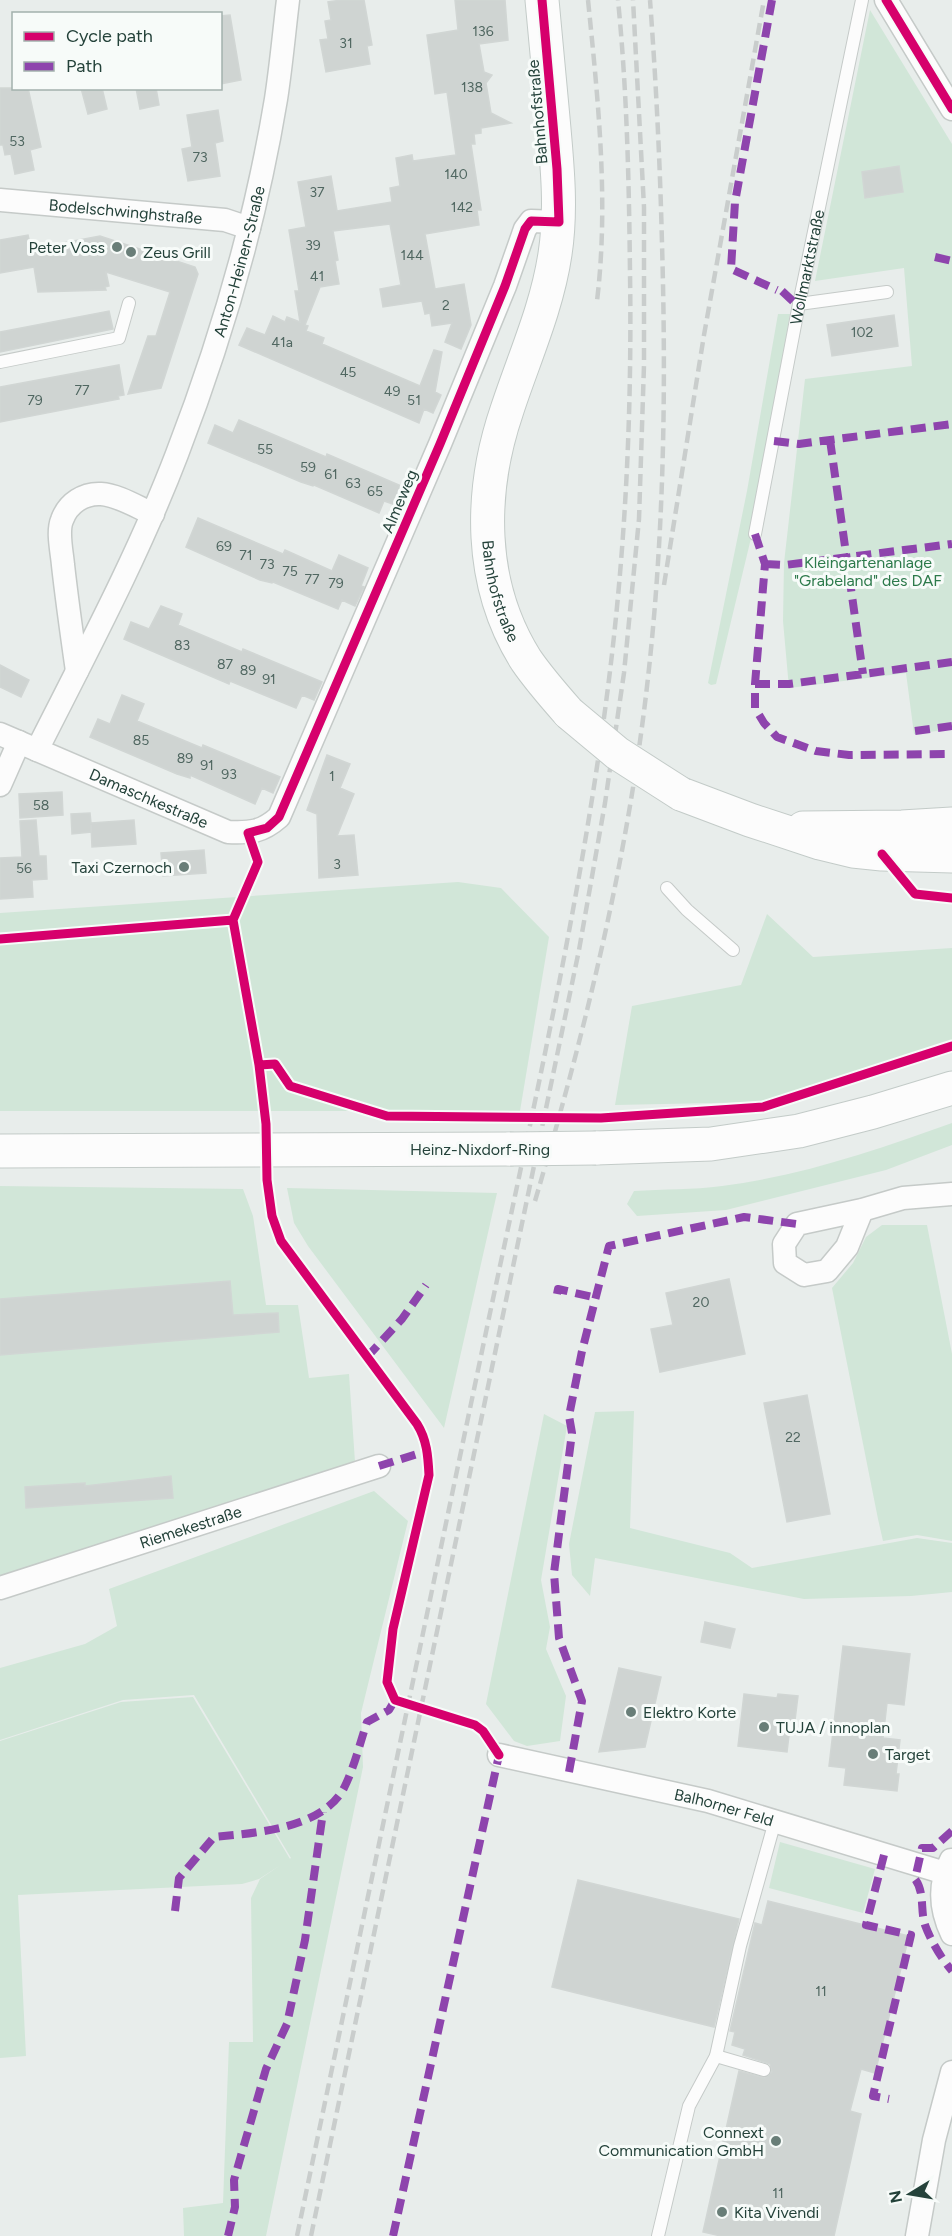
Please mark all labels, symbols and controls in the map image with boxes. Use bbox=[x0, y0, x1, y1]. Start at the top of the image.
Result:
legend bbox=[12, 12, 222, 90]
house number: 136 bbox=[472, 23, 494, 40]
text: Cycle path bbox=[66, 25, 153, 47]
house number: 31 bbox=[339, 35, 353, 52]
text: Path bbox=[66, 55, 102, 77]
street label: Bahnhofstraße bbox=[523, 59, 552, 165]
house number: 138 bbox=[461, 79, 483, 96]
house number: 53 bbox=[9, 133, 25, 150]
house number: 73 bbox=[192, 149, 208, 166]
house number: 140 bbox=[444, 166, 468, 183]
street label: Anton-Heinen-Straße bbox=[210, 184, 269, 340]
house number: 37 bbox=[309, 184, 325, 201]
street label: Bodelschwinghstraße bbox=[48, 195, 203, 228]
house number: 142 bbox=[451, 199, 473, 216]
street label: Wollmarktstraße bbox=[786, 208, 828, 326]
house number: 39 bbox=[305, 237, 321, 254]
place label: Peter Voss bbox=[28, 238, 105, 257]
marker: Peter Voss bbox=[110, 240, 124, 254]
place label: Zeus Grill bbox=[143, 243, 211, 262]
marker: Zeus Grill bbox=[124, 245, 138, 259]
house number: 144 bbox=[400, 247, 424, 264]
house number: 41 bbox=[310, 268, 324, 285]
house number: 2 bbox=[442, 297, 450, 314]
house number: 102 bbox=[851, 324, 873, 341]
house number: 41a bbox=[271, 334, 293, 351]
house number: 45 bbox=[340, 364, 356, 381]
house number: 77 bbox=[74, 382, 90, 399]
house number: 49 bbox=[384, 383, 400, 400]
house number: 79 bbox=[27, 392, 43, 409]
house number: 51 bbox=[407, 392, 421, 409]
house number: 55 bbox=[257, 441, 273, 458]
house number: 59 bbox=[300, 459, 316, 476]
house number: 61 bbox=[324, 466, 338, 483]
street label: Almeweg bbox=[378, 467, 421, 536]
house number: 63 bbox=[345, 475, 361, 492]
house number: 65 bbox=[367, 483, 383, 500]
house number: 69 bbox=[216, 538, 232, 555]
street label: Bahnhofstraße bbox=[478, 539, 523, 645]
house number: 71 bbox=[239, 547, 253, 564]
park label: Kleingartenanlage "Grabeland" des DAF bbox=[794, 553, 942, 590]
house number: 73 bbox=[259, 556, 275, 573]
house number: 75 bbox=[282, 563, 298, 580]
house number: 77 bbox=[304, 571, 320, 588]
house number: 79 bbox=[328, 575, 344, 592]
house number: 83 bbox=[174, 637, 190, 654]
house number: 87 bbox=[217, 656, 234, 673]
house number: 89 bbox=[240, 662, 256, 679]
house number: 91 bbox=[262, 671, 276, 688]
house number: 85 bbox=[133, 732, 149, 749]
house number: 89 bbox=[177, 750, 193, 767]
house number: 91 bbox=[200, 757, 214, 774]
street label: Damaschkestraße bbox=[86, 765, 211, 832]
house number: 93 bbox=[221, 766, 237, 783]
house number: 1 bbox=[329, 768, 335, 785]
house number: 58 bbox=[33, 797, 49, 814]
house number: 3 bbox=[333, 856, 341, 873]
place label: Taxi Czernoch bbox=[71, 858, 172, 877]
house number: 56 bbox=[16, 860, 32, 877]
marker: Taxi Czernoch bbox=[177, 860, 191, 874]
street label: Heinz-Nixdorf-Ring bbox=[410, 1140, 550, 1159]
house number: 20 bbox=[693, 1294, 709, 1311]
house number: 22 bbox=[785, 1429, 801, 1446]
street label: Riemekestraße bbox=[137, 1502, 244, 1552]
place label: Elektro Korte bbox=[643, 1703, 736, 1722]
marker: Elektro Korte bbox=[624, 1705, 638, 1719]
place label: TUJA / innoplan bbox=[776, 1718, 890, 1737]
marker: TUJA / innoplan bbox=[757, 1720, 771, 1734]
place label: Target bbox=[885, 1745, 931, 1764]
marker: Target bbox=[866, 1747, 880, 1761]
street label: Balhorner Feld bbox=[672, 1785, 776, 1830]
house number: 11 bbox=[815, 1983, 827, 2000]
place label: Connext Communication GmbH bbox=[598, 2123, 764, 2160]
marker: Connext Communication GmbH bbox=[769, 2134, 783, 2148]
north arrow bbox=[880, 2164, 940, 2224]
house number: 11 bbox=[772, 2185, 784, 2202]
text: N bbox=[885, 2189, 906, 2205]
place label: Kita Vivendi bbox=[734, 2203, 819, 2222]
marker: Kita Vivendi bbox=[715, 2205, 729, 2219]

